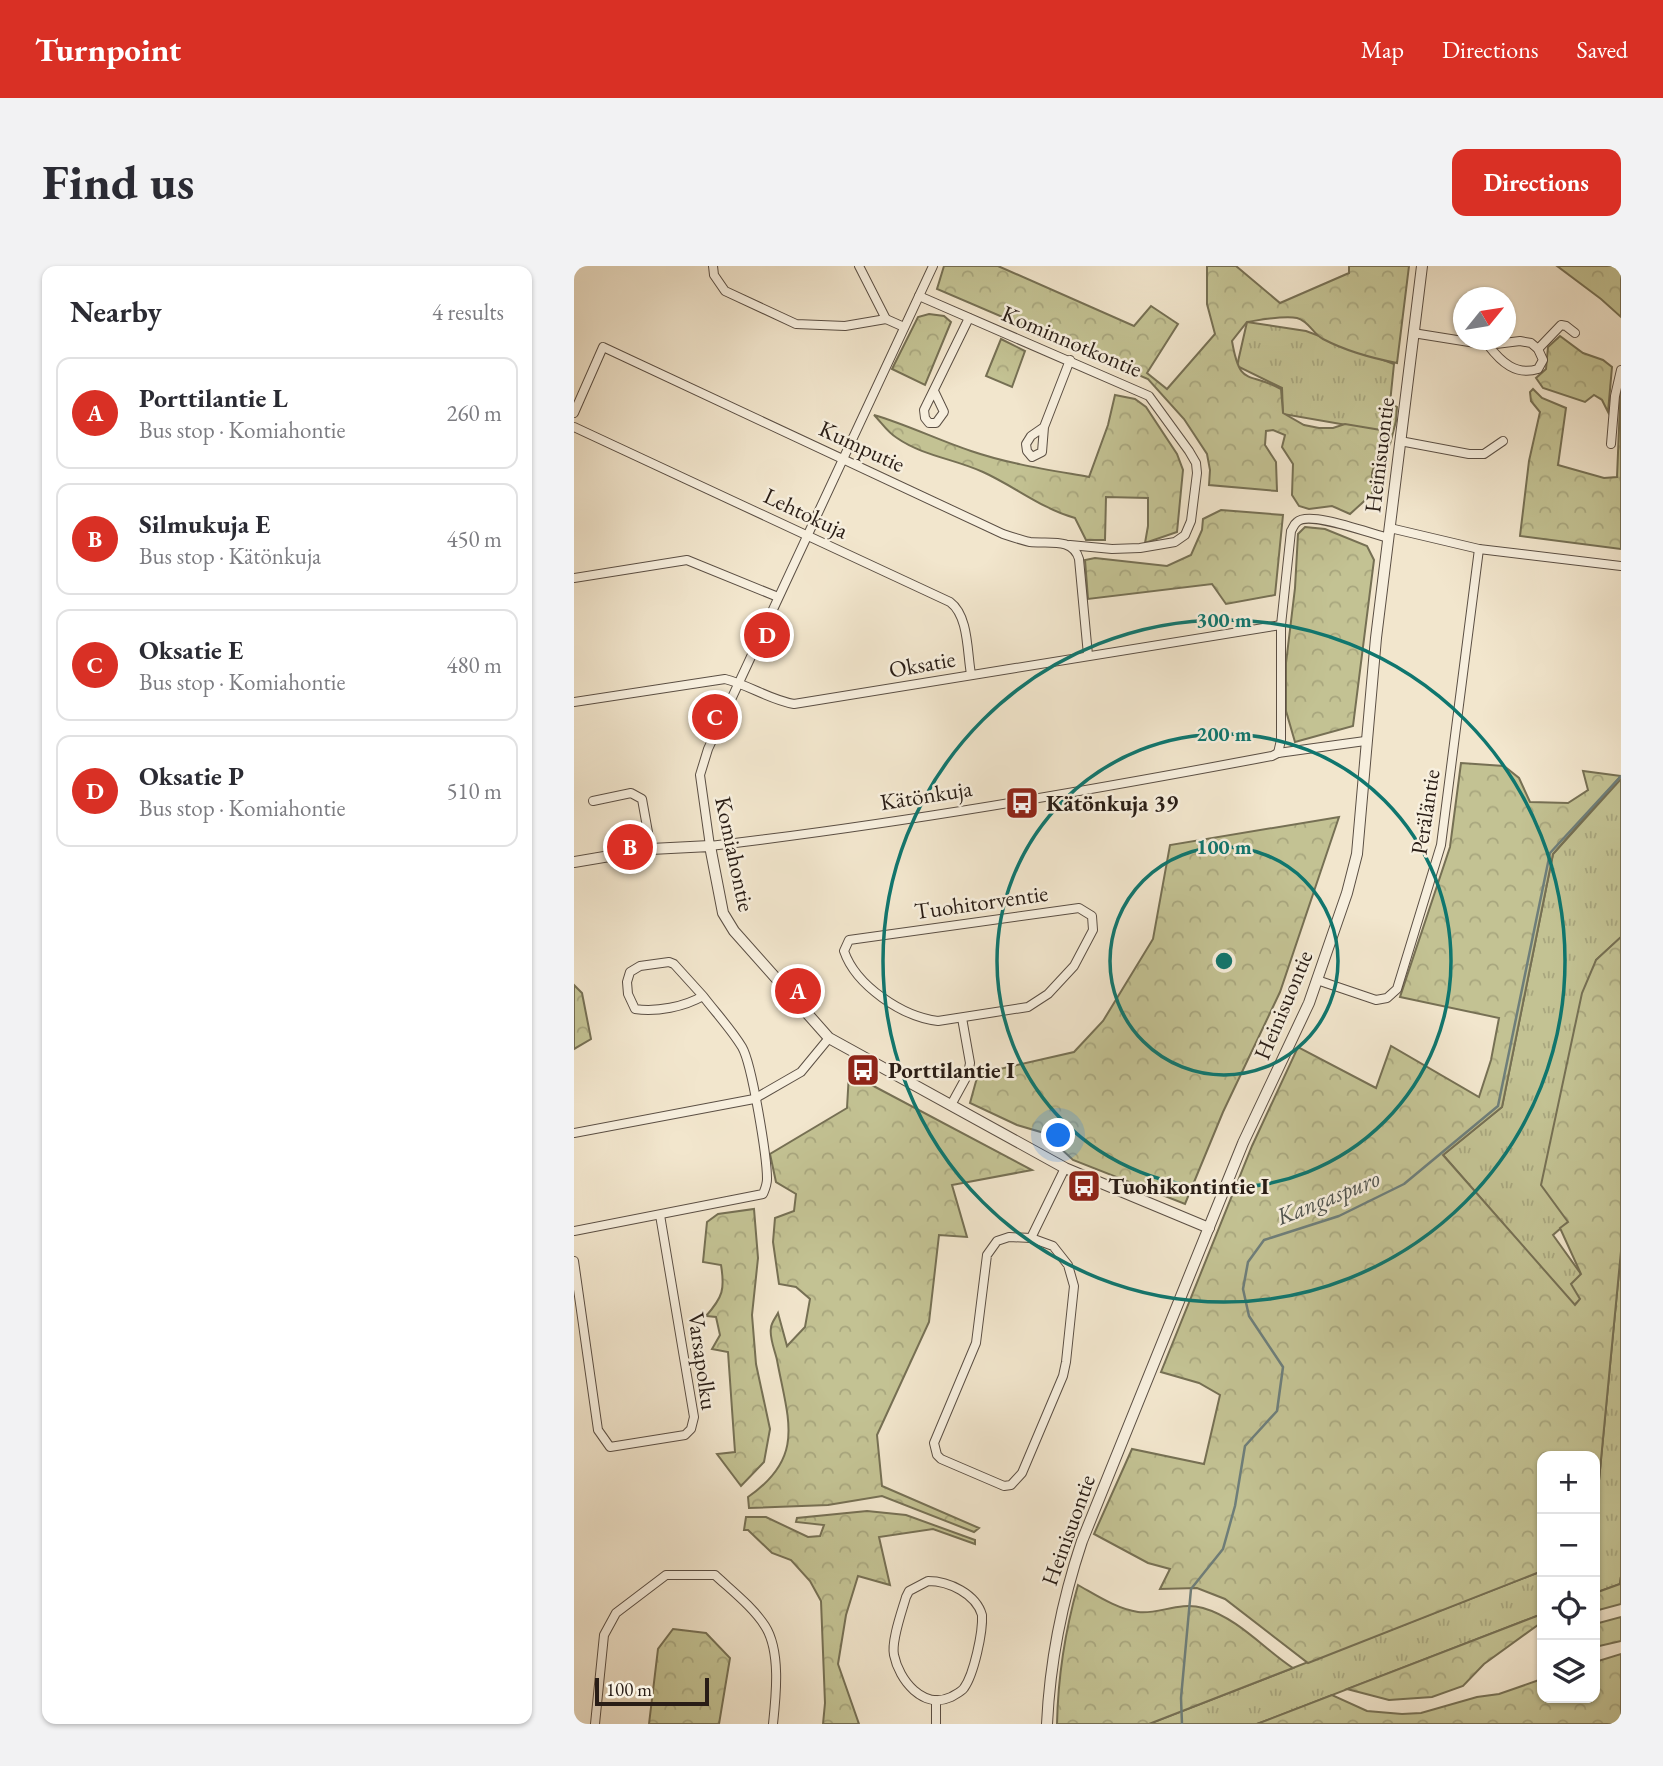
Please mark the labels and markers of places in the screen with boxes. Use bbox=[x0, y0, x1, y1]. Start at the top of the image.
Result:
pin: D bbox=[744, 609, 790, 661]
pin: C bbox=[692, 691, 738, 743]
bus stop icon: Kätönkuja 39 bbox=[1003, 784, 1041, 822]
place label: Kätönkuja 39 bbox=[1046, 788, 1178, 818]
pin: B bbox=[607, 821, 653, 873]
centre of rings bbox=[1212, 949, 1236, 973]
pin: A bbox=[775, 965, 821, 1017]
bus stop icon: Porttilantie I bbox=[844, 1051, 882, 1089]
place label: Porttilantie I bbox=[888, 1055, 1015, 1085]
bus stop icon: Tuohikontintie I bbox=[1065, 1167, 1103, 1205]
place label: Tuohikontintie I bbox=[1108, 1171, 1269, 1201]

